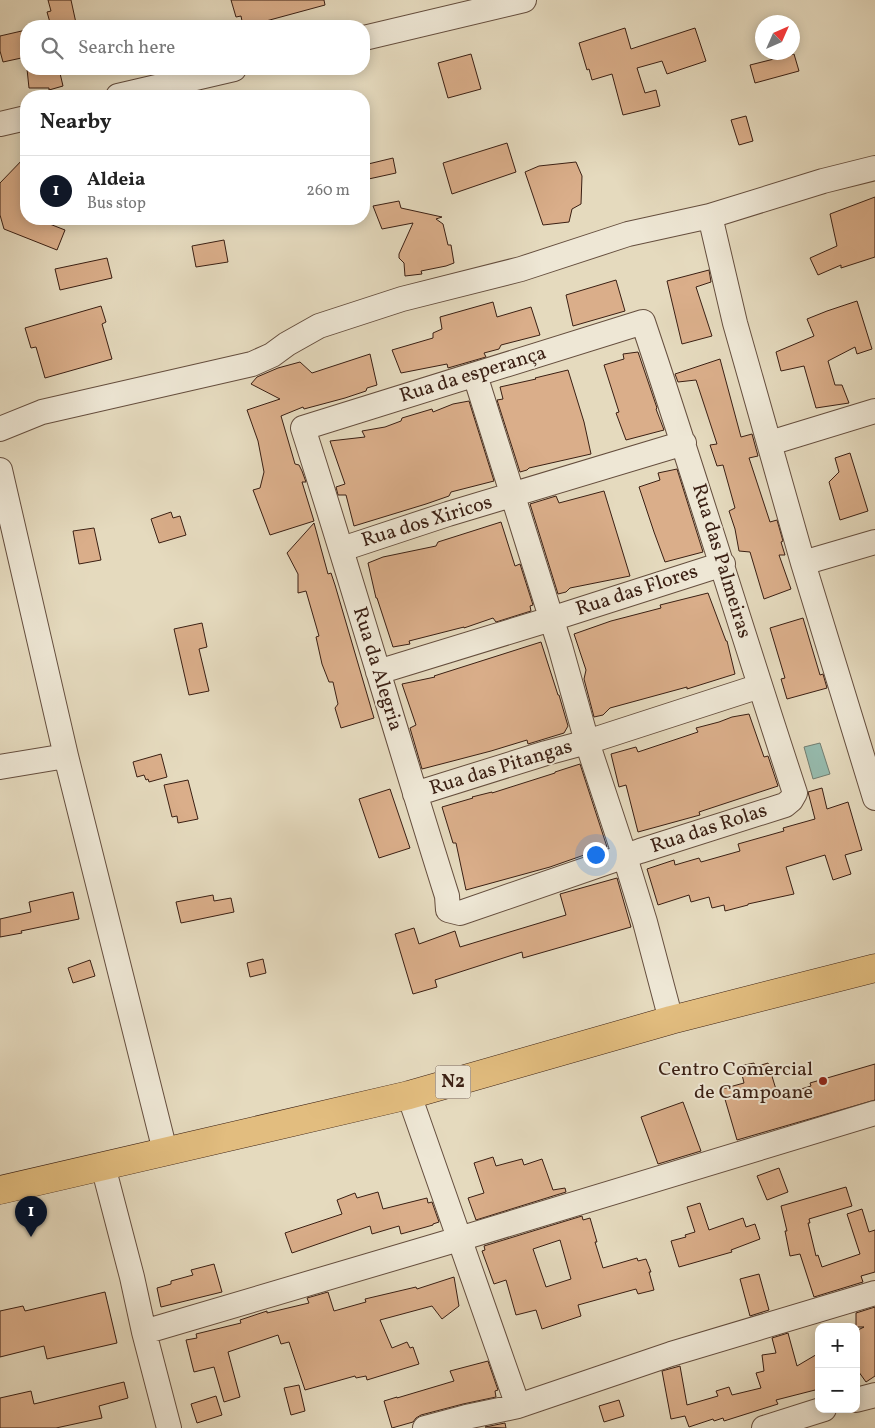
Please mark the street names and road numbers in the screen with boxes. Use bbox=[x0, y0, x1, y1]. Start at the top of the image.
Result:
street label: Rua da esperança bbox=[396, 339, 550, 411]
street label: Rua das Palmeiras bbox=[684, 480, 758, 642]
street label: Rua dos Xiricos bbox=[358, 489, 496, 555]
street label: Rua das Flores bbox=[572, 558, 702, 624]
street label: Rua da Alegria bbox=[345, 604, 409, 734]
street label: Rua das Pitangas bbox=[426, 733, 576, 803]
street label: Rua das Rolas bbox=[647, 797, 771, 861]
road number: N2 bbox=[436, 1066, 470, 1098]

